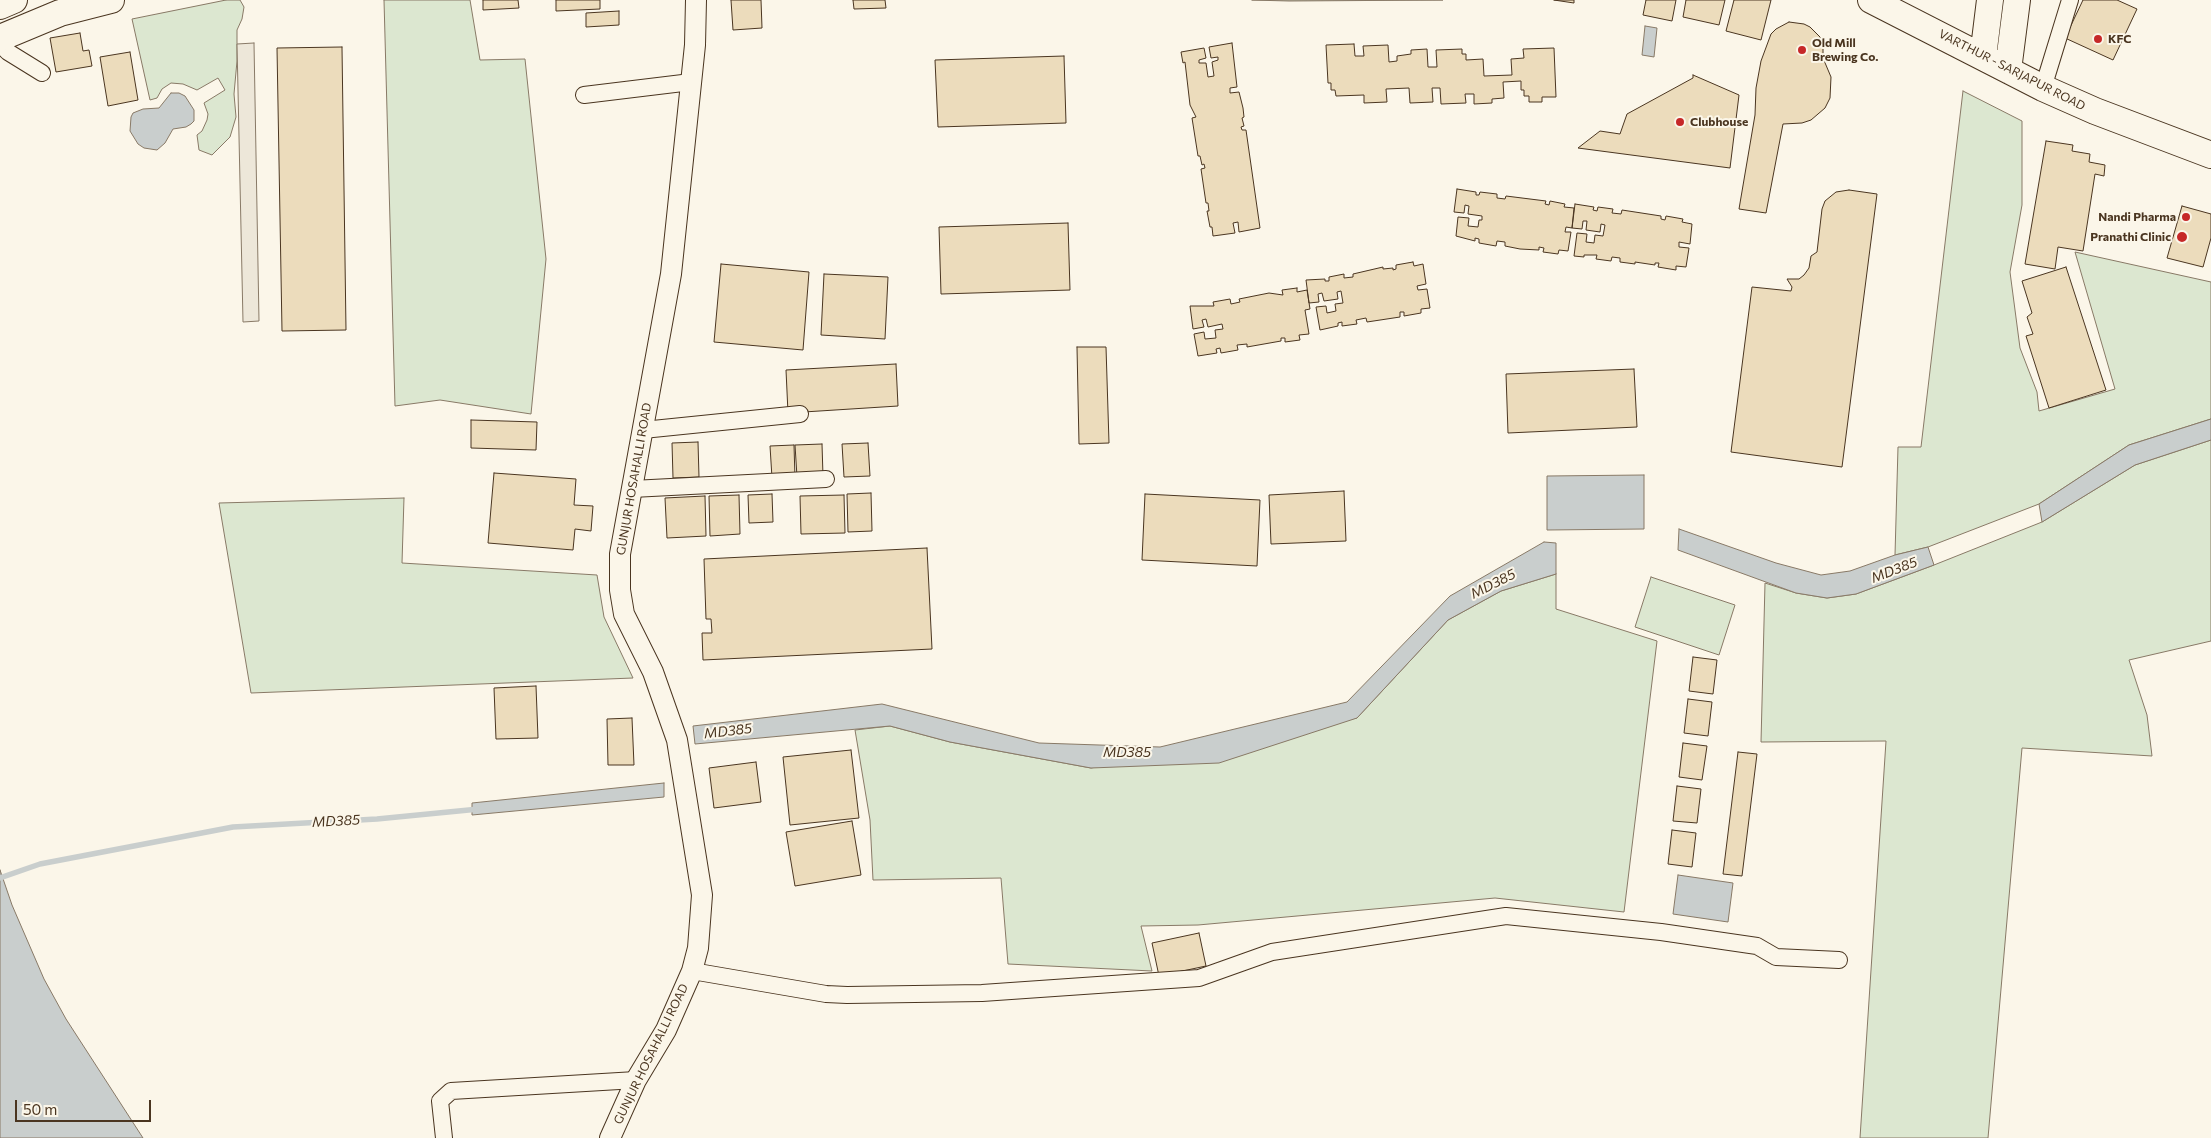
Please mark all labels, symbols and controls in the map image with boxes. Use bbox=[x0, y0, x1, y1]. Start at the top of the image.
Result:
street label: VARTHUR - SARJAPUR ROAD bbox=[1936, 27, 2088, 113]
place label: KFC bbox=[2108, 32, 2132, 46]
marker: KFC bbox=[2092, 33, 2104, 45]
place label: Old Mill Brewing Co. bbox=[1812, 36, 1878, 64]
marker: Old Mill Brewing Co. bbox=[1796, 44, 1808, 56]
place label: Clubhouse bbox=[1690, 115, 1748, 129]
marker: Clubhouse bbox=[1674, 116, 1686, 128]
place label: Nandi Pharma bbox=[2098, 210, 2176, 224]
marker: Nandi Pharma bbox=[2180, 211, 2192, 223]
place label: Pranathi Clinic bbox=[2090, 230, 2171, 244]
marker: Pranathi Clinic bbox=[2175, 230, 2189, 244]
street label: GUNJUR HOSAHALLI ROAD bbox=[614, 402, 654, 556]
water label: MD385 bbox=[1868, 554, 1920, 586]
water label: MD385 bbox=[1468, 566, 1518, 602]
water label: MD385 bbox=[703, 720, 753, 742]
water label: MD385 bbox=[1103, 744, 1151, 760]
water label: MD385 bbox=[311, 811, 361, 831]
street label: GUNJUR HOSAHALLI ROAD bbox=[611, 981, 691, 1127]
scale bar bbox=[18, 1090, 154, 1122]
text: 50 m bbox=[23, 1100, 57, 1118]

